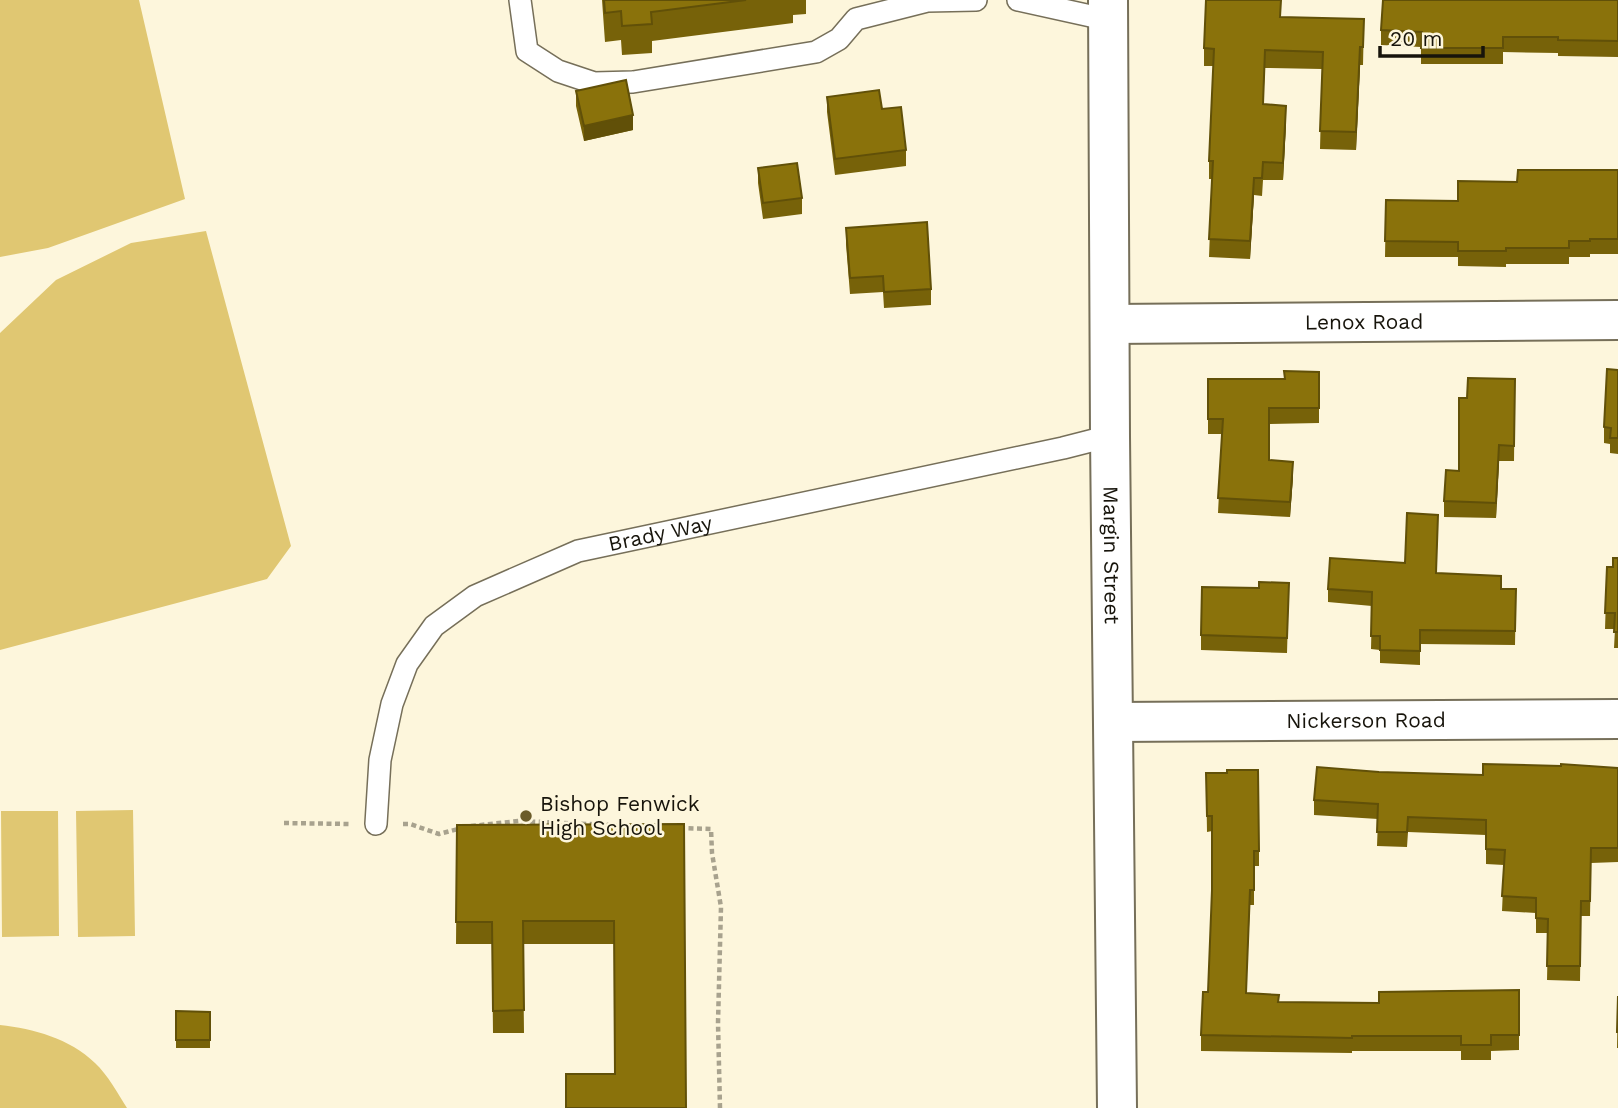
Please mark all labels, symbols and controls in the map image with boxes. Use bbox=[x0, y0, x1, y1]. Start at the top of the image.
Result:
scale bar bbox=[1380, 14, 1483, 58]
text: 20 m bbox=[1390, 26, 1442, 51]
street label: Lenox Road bbox=[1305, 309, 1423, 334]
street label: Margin Street bbox=[1099, 486, 1125, 624]
street label: Brady Way bbox=[606, 510, 714, 556]
street label: Nickerson Road bbox=[1286, 707, 1446, 733]
place label: Bishop Fenwick High School bbox=[540, 791, 700, 840]
marker: Bishop Fenwick High School bbox=[518, 808, 534, 824]

